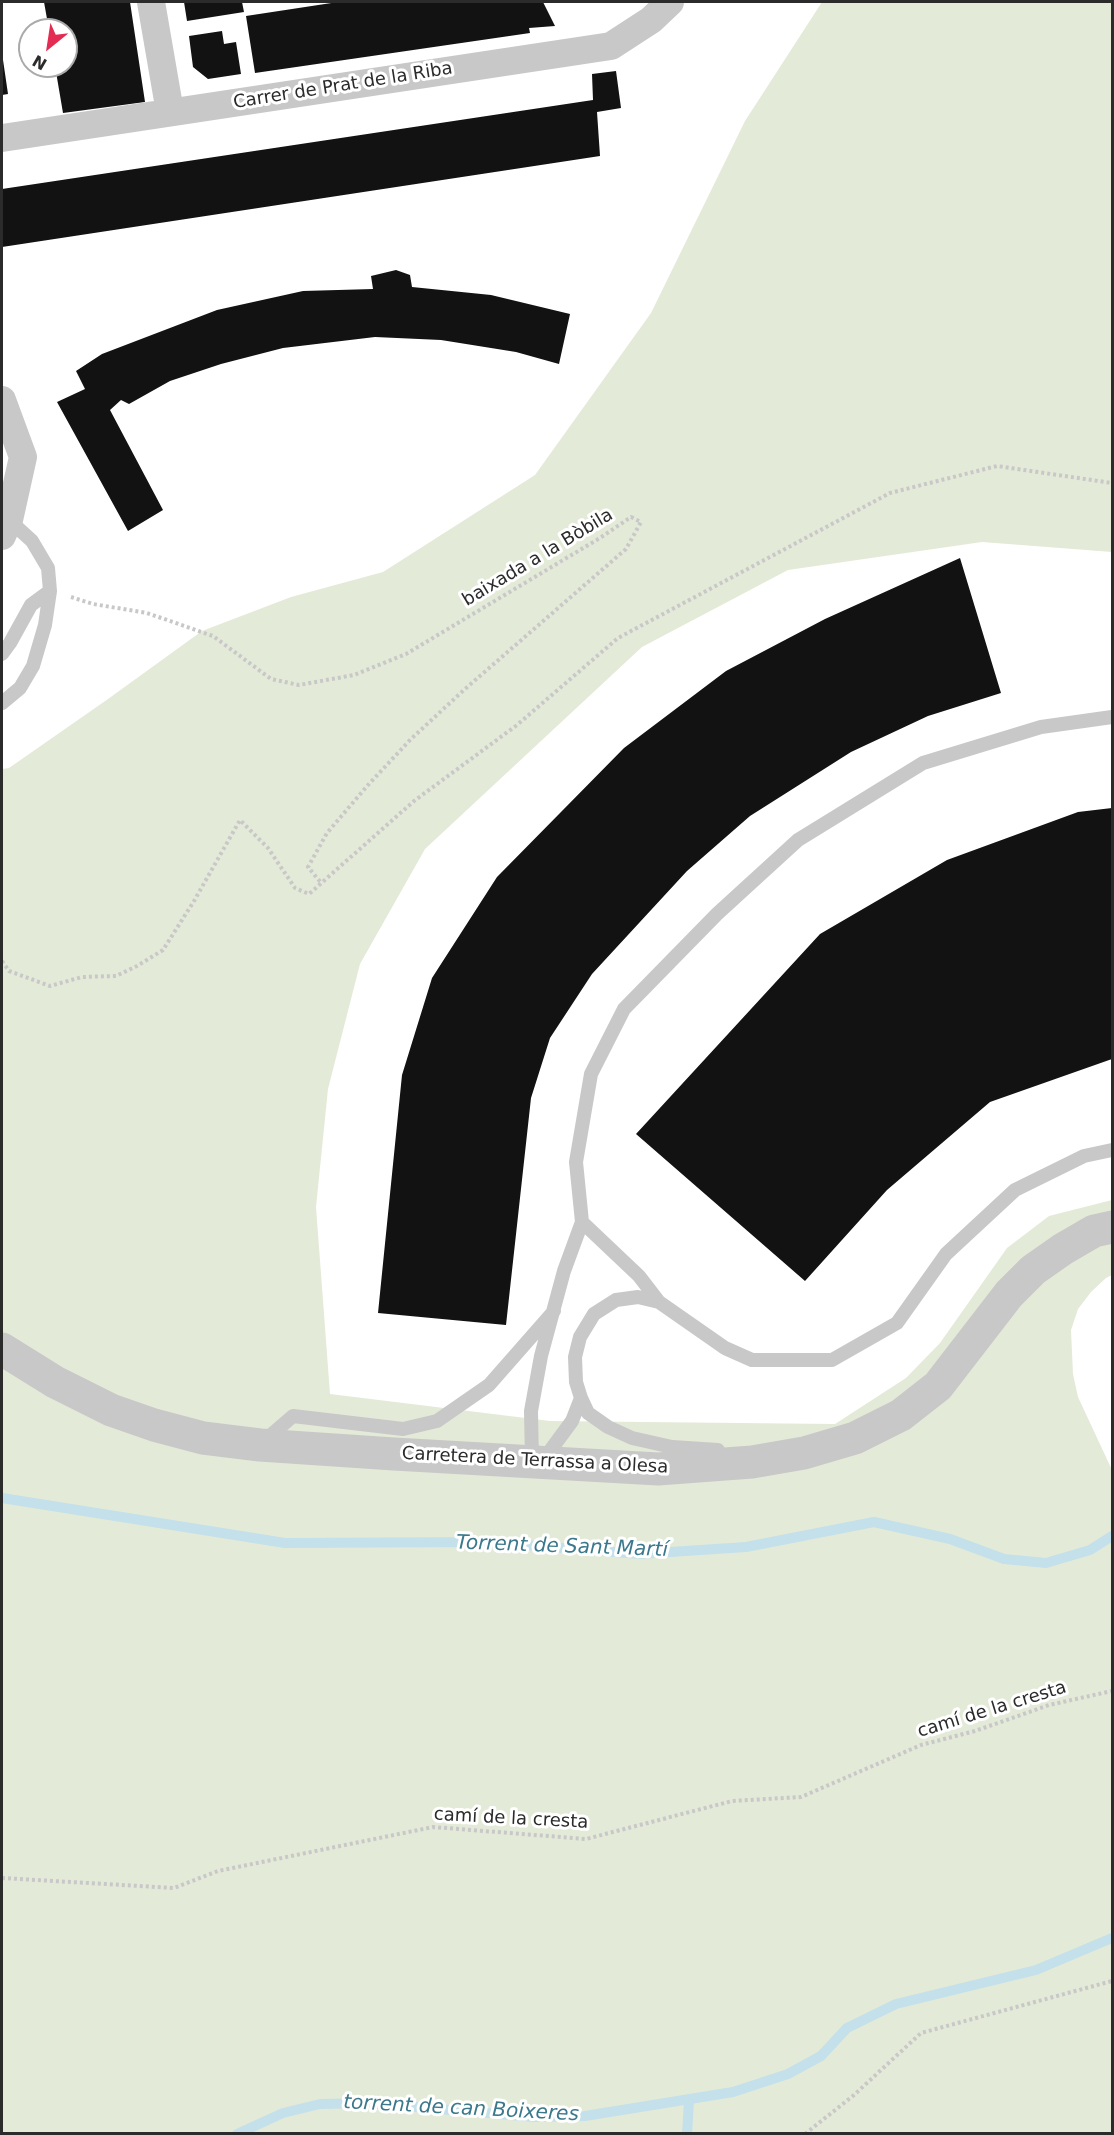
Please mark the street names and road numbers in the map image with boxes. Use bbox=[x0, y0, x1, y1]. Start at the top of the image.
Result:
street label: Carrer de Prat de la Riba bbox=[232, 58, 454, 114]
street label: baixada a la Bòbila bbox=[459, 505, 617, 611]
street label: Carretera de Terrassa a Olesa bbox=[401, 1443, 669, 1479]
street label: camí de la cresta bbox=[915, 1677, 1069, 1743]
street label: camí de la cresta bbox=[433, 1804, 589, 1834]

